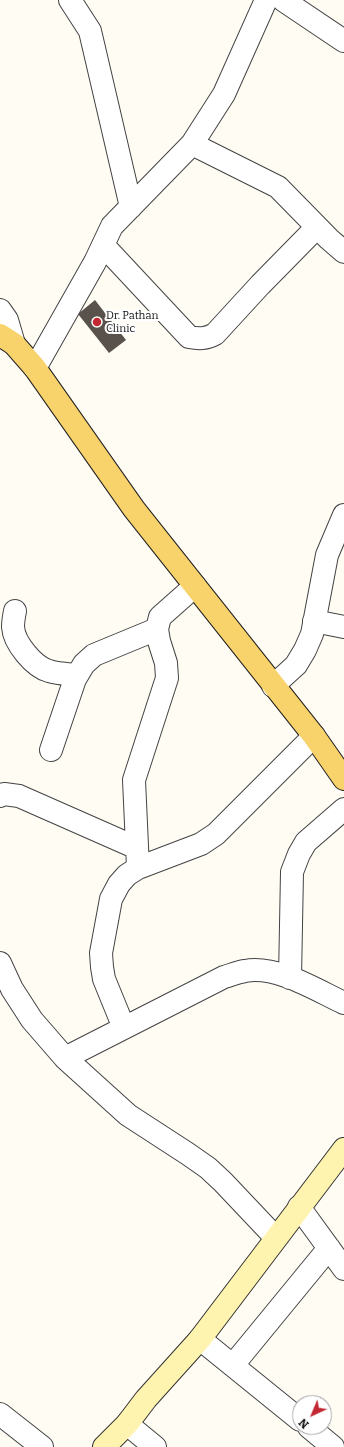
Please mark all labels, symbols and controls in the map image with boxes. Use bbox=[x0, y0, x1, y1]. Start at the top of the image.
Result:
place label: Dr. Pathan Clinic bbox=[106, 309, 158, 335]
marker: Dr. Pathan Clinic bbox=[91, 316, 103, 328]
north arrow bbox=[292, 1395, 332, 1435]
text: N bbox=[296, 1416, 312, 1431]

